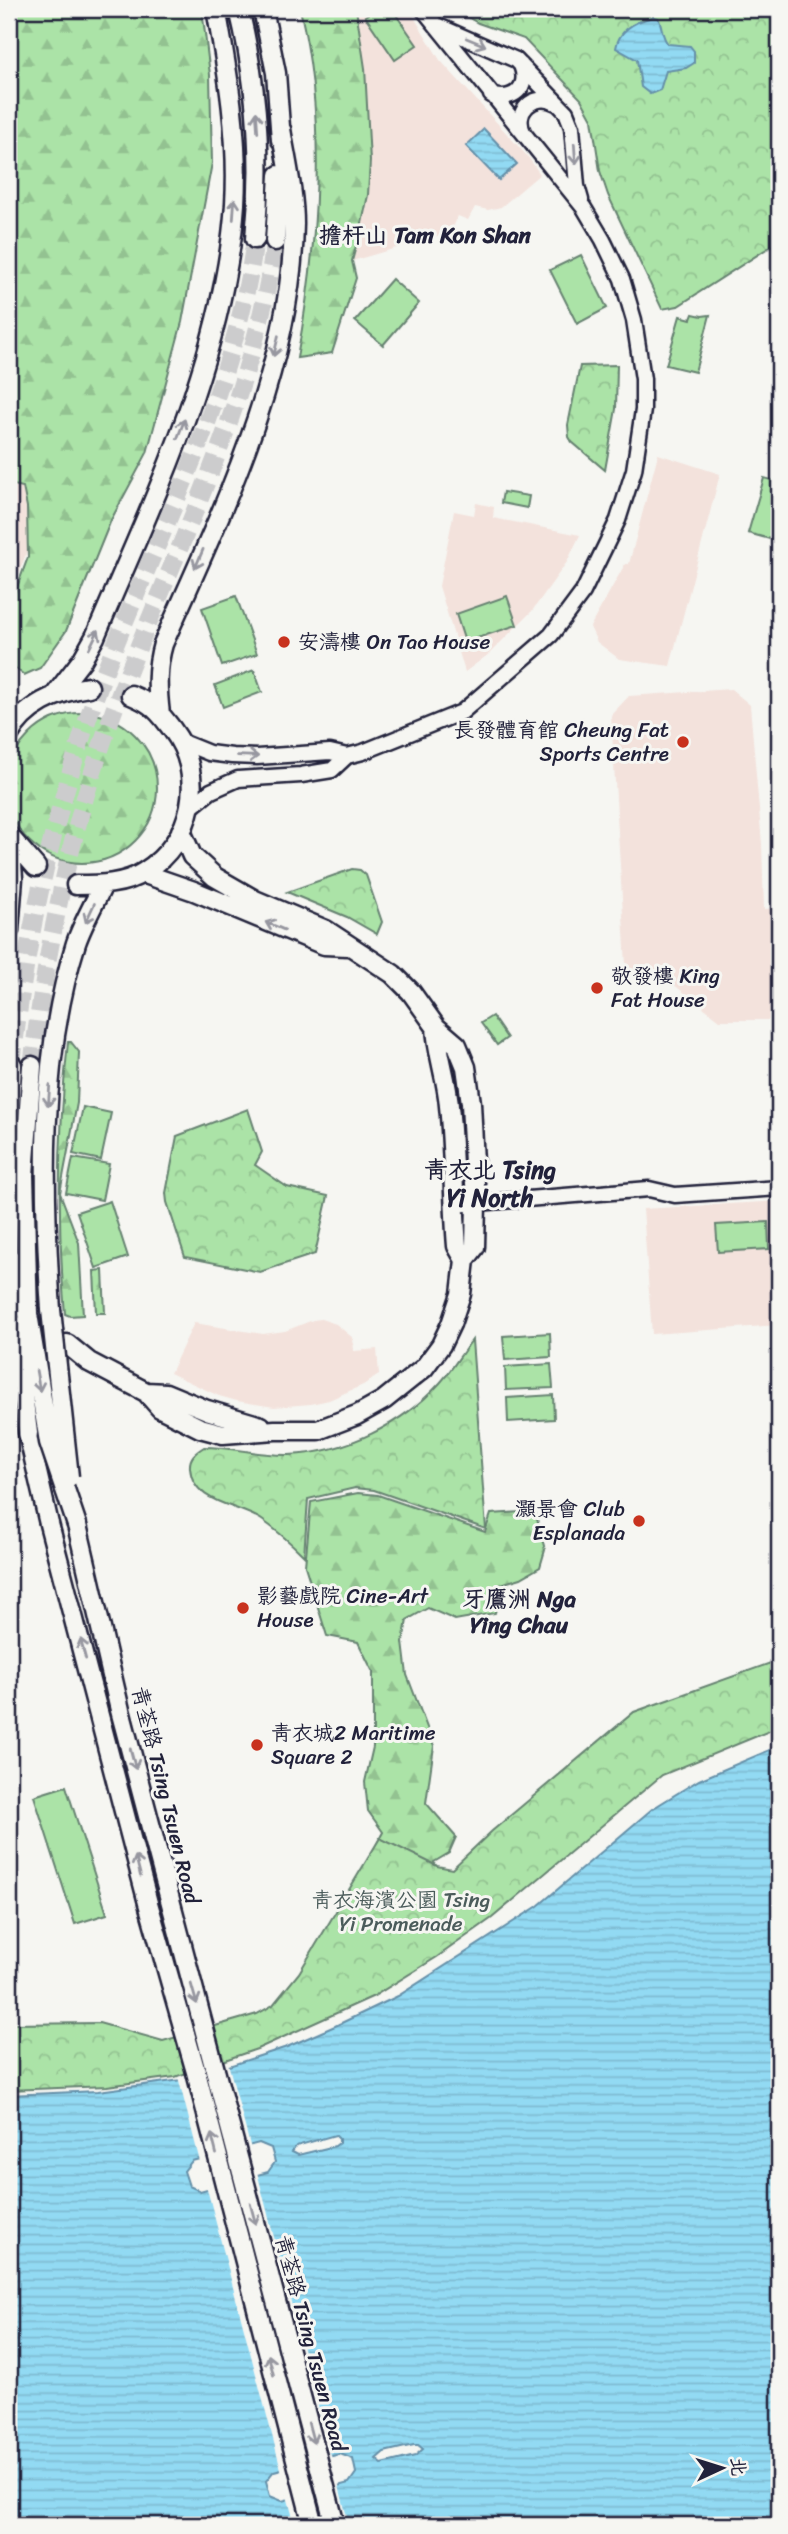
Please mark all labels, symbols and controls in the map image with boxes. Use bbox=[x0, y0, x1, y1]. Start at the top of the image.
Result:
one-way arrow bbox=[465, 37, 486, 50]
one-way arrow bbox=[250, 111, 263, 133]
one-way arrow bbox=[569, 142, 582, 165]
one-way arrow bbox=[228, 198, 241, 221]
district label: 擔杆山 Tam Kon Shan bbox=[319, 215, 532, 256]
one-way arrow bbox=[269, 334, 283, 357]
one-way arrow bbox=[176, 419, 189, 441]
one-way arrow bbox=[192, 548, 205, 570]
place label: 安濤樓 On Tao House bbox=[298, 623, 490, 661]
one-way arrow bbox=[87, 629, 101, 650]
marker: 安濤樓 On Tao House bbox=[276, 634, 292, 650]
place label: 長發體育館 Cheung Fat Sports Centre bbox=[454, 711, 669, 773]
marker: 長發體育館 Cheung Fat Sports Centre bbox=[675, 734, 691, 750]
one-way arrow bbox=[236, 750, 259, 763]
one-way arrow bbox=[83, 902, 96, 923]
one-way arrow bbox=[265, 919, 286, 932]
place label: 敬發樓 King Fat House bbox=[611, 957, 720, 1019]
marker: 敬發樓 King Fat House bbox=[589, 980, 605, 996]
one-way arrow bbox=[43, 1084, 56, 1107]
district label: 青衣北 Tsing Yi North bbox=[424, 1149, 556, 1219]
one-way arrow bbox=[32, 1369, 45, 1392]
place label: 灝景會 Club Esplanada bbox=[515, 1490, 625, 1552]
marker: 灝景會 Club Esplanada bbox=[631, 1513, 647, 1529]
place label: 影藝戲院 Cine-Art House bbox=[257, 1577, 430, 1639]
district label: 牙鷹洲 Nga Ying Chau bbox=[462, 1579, 576, 1646]
marker: 影藝戲院 Cine-Art House bbox=[235, 1600, 251, 1616]
one-way arrow bbox=[76, 1638, 89, 1661]
street label: 青荃路 Tsing Tsuen Road bbox=[121, 1682, 212, 1910]
place label: 青衣城2 Maritime Square 2 bbox=[271, 1714, 436, 1776]
marker: 青衣城2 Maritime Square 2 bbox=[249, 1737, 265, 1753]
one-way arrow bbox=[127, 1747, 140, 1770]
one-way arrow bbox=[131, 1855, 144, 1878]
park label: 青衣海濱公園 Tsing Yi Promenade bbox=[312, 1881, 490, 1943]
one-way arrow bbox=[188, 1982, 201, 2005]
one-way arrow bbox=[207, 2133, 220, 2156]
one-way arrow bbox=[247, 2202, 260, 2224]
street label: 青荃路 Tsing Tsuen Road bbox=[264, 2230, 359, 2457]
one-way arrow bbox=[264, 2354, 277, 2376]
one-way arrow bbox=[305, 2422, 318, 2444]
north arrow bbox=[686, 2432, 756, 2502]
text: 北 bbox=[721, 2456, 756, 2477]

